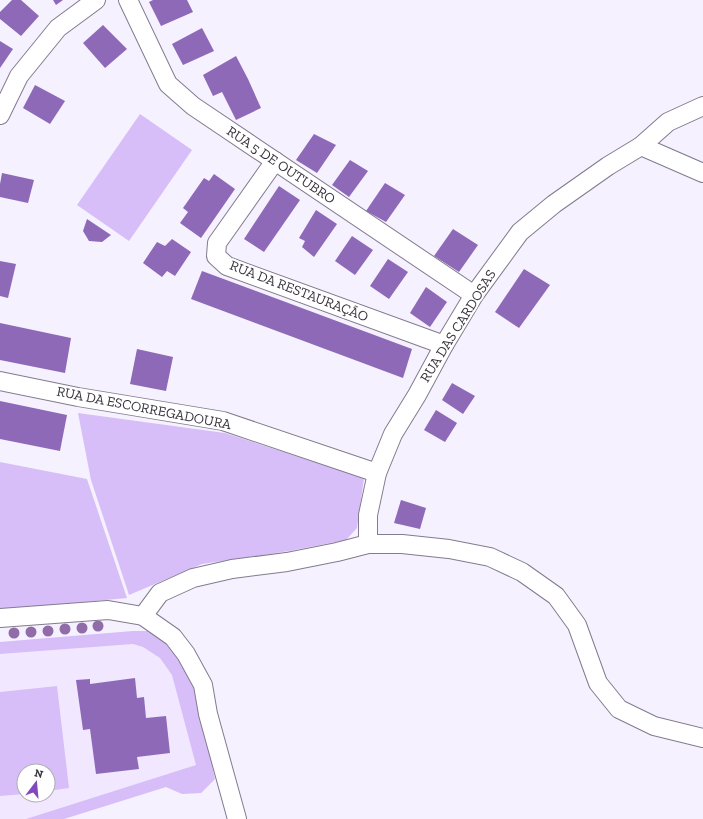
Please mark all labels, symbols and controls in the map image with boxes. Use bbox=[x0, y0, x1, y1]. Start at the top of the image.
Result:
street label: RUA 5 DE OUTUBRO bbox=[224, 122, 338, 208]
street label: RUA DA RESTAURAÇÃO bbox=[227, 257, 371, 325]
street label: RUA DAS CARDOSAS bbox=[417, 267, 499, 385]
street label: RUA DA ESCORREGADOURA bbox=[55, 383, 234, 433]
north arrow bbox=[16, 763, 56, 803]
text: N bbox=[33, 766, 45, 781]

